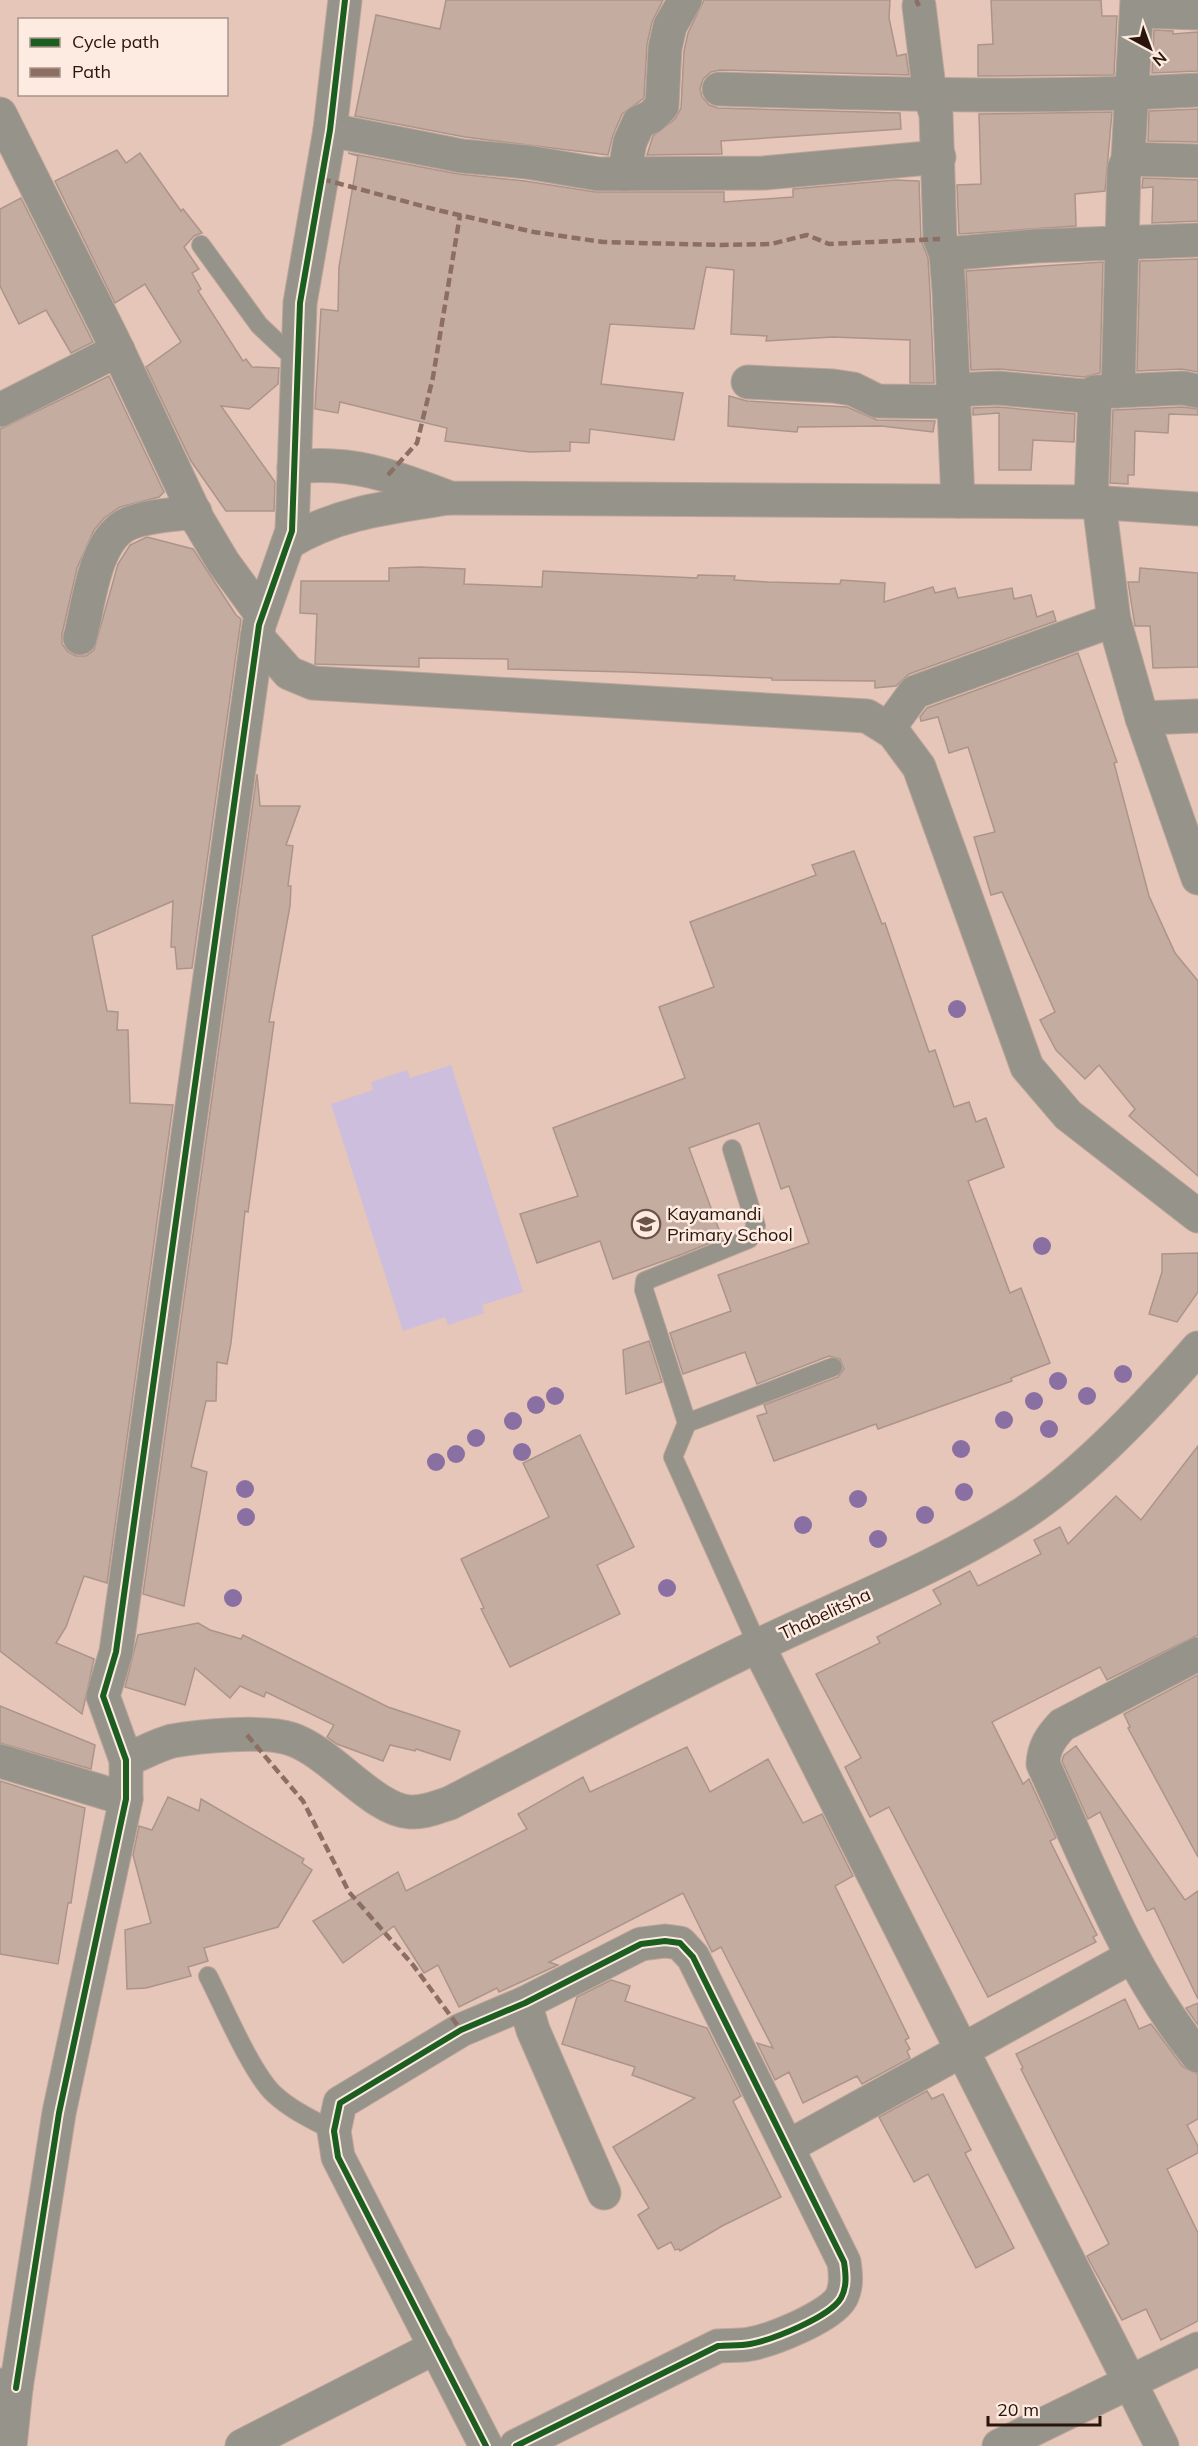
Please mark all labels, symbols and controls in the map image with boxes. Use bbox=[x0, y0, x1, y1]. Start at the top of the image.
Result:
legend bbox=[18, 18, 228, 96]
north arrow bbox=[1120, 18, 1180, 78]
text: Cycle path bbox=[72, 30, 159, 53]
text: N bbox=[1149, 48, 1171, 71]
text: Path bbox=[72, 60, 111, 83]
place label: Kayamandi Primary School bbox=[667, 1202, 793, 1246]
school or university icon: Kayamandi Primary School bbox=[630, 1208, 662, 1240]
street label: Thabelitsha bbox=[776, 1582, 874, 1645]
scale bar bbox=[988, 2389, 1100, 2427]
text: 20 m bbox=[997, 2398, 1039, 2421]

